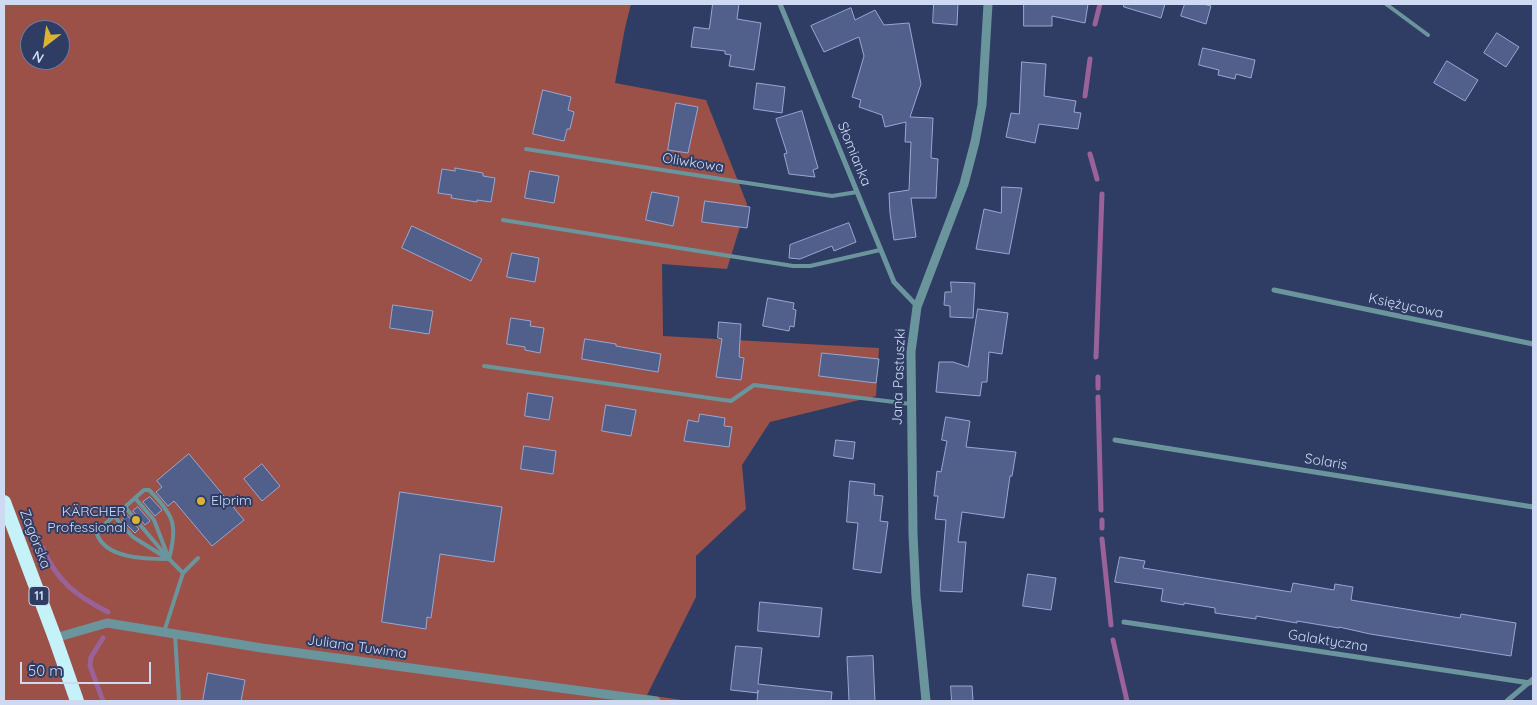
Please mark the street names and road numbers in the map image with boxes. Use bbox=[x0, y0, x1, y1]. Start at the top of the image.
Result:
street label: Słomianka bbox=[834, 119, 874, 189]
street label: Oliwkowa bbox=[661, 150, 725, 176]
street label: Księżycowa bbox=[1367, 290, 1445, 322]
street label: Jana Pastuszki bbox=[889, 328, 909, 426]
street label: Solaris bbox=[1303, 450, 1349, 474]
street label: Zagórska bbox=[16, 507, 54, 571]
road number: 11 bbox=[29, 586, 49, 606]
street label: Galaktyczna bbox=[1287, 626, 1369, 656]
street label: Juliana Tuwima bbox=[306, 632, 408, 662]

